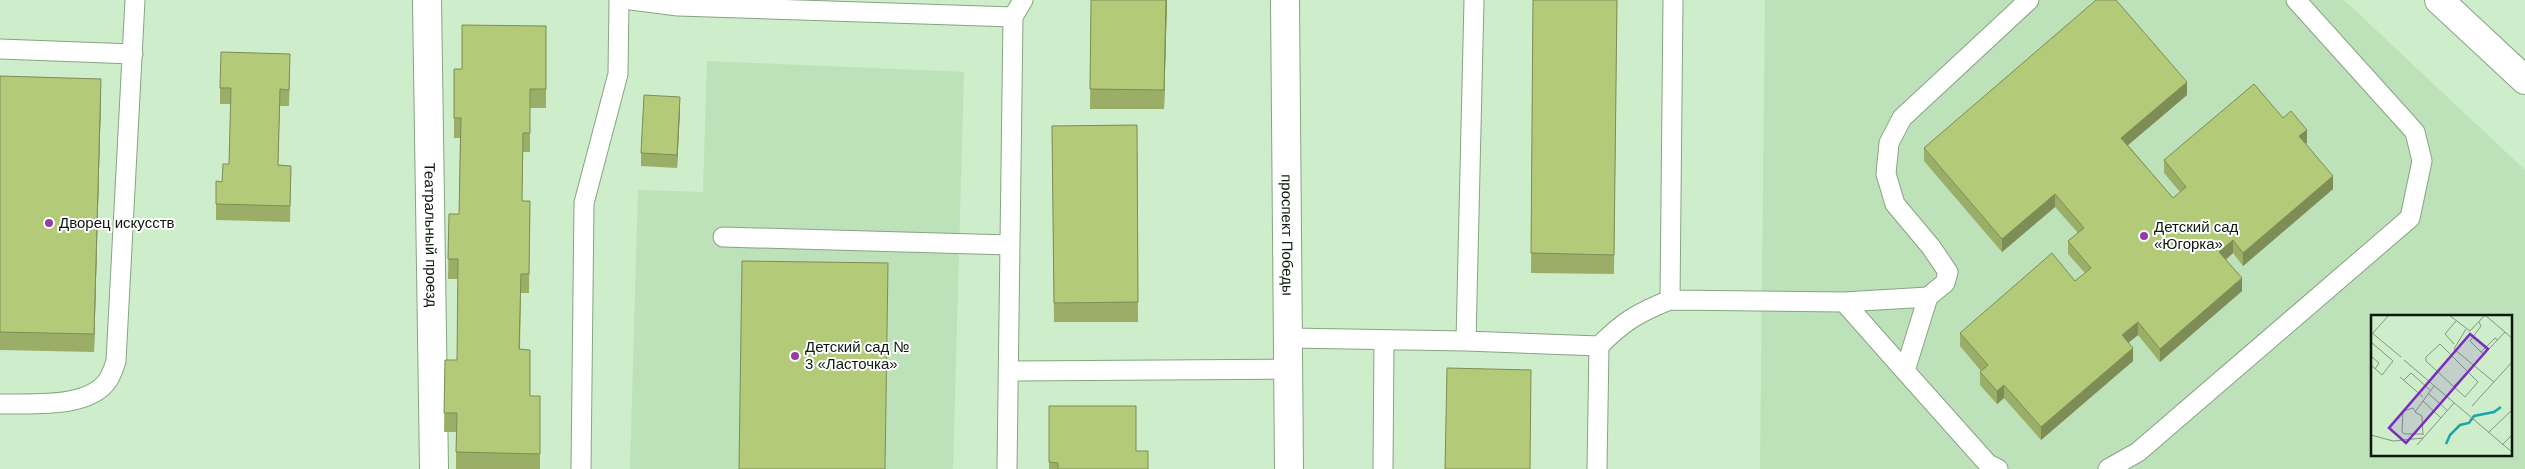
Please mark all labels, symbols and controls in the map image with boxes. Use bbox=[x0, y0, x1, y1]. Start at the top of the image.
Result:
street label: Театральный проезд bbox=[421, 163, 441, 308]
street label: проспект Победы bbox=[1278, 174, 1297, 296]
place label: Дворец искусств bbox=[59, 214, 175, 231]
marker: Дворец искусств bbox=[43, 217, 55, 229]
place label: Детский сад «Югорка» bbox=[2154, 218, 2239, 252]
marker: Детский сад «Югорка» bbox=[2138, 230, 2150, 242]
inset map bbox=[2371, 315, 2512, 456]
place label: Детский сад № 3 «Ласточка» bbox=[805, 338, 910, 372]
marker: Детский сад № 3 «Ласточка» bbox=[789, 350, 801, 362]

